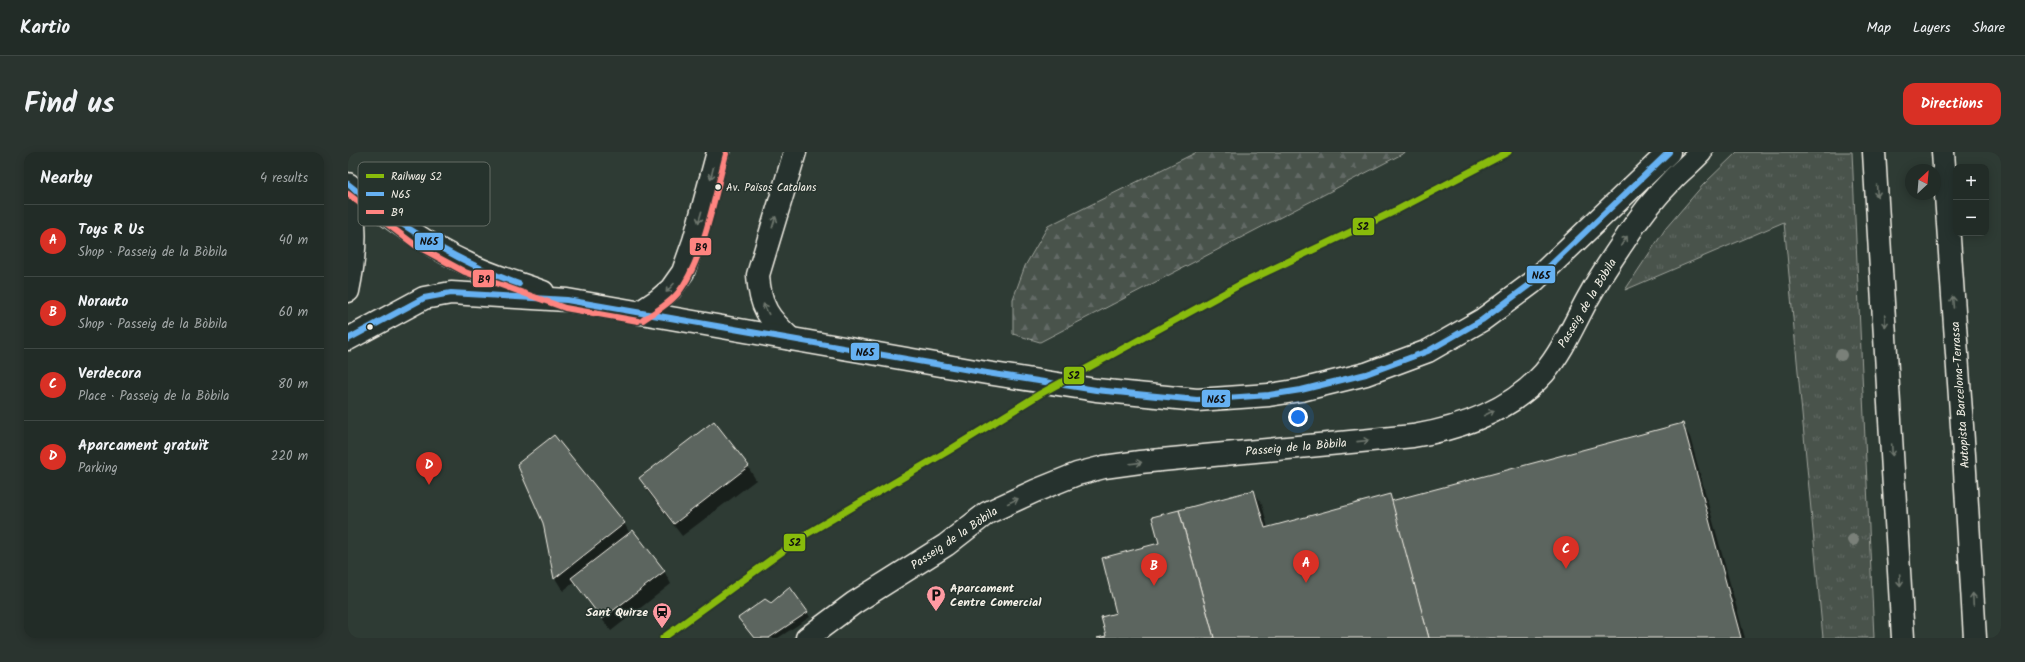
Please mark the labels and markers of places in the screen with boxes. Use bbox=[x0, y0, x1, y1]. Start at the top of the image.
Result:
place label: Av. Països Catalans bbox=[726, 179, 817, 197]
marker: Av. Països Catalans bbox=[713, 182, 723, 192]
unlabelled marker bbox=[365, 322, 375, 332]
pin: D bbox=[416, 452, 442, 485]
pin: C bbox=[1553, 536, 1579, 569]
pin: A bbox=[1293, 550, 1319, 583]
pin: B bbox=[1141, 553, 1167, 586]
place label: Aparcament Centre Comercial bbox=[950, 579, 1042, 612]
parking icon: Aparcament Centre Comercial bbox=[925, 584, 947, 612]
station icon: Sant Quirze bbox=[651, 601, 673, 629]
place label: Sant Quirze bbox=[586, 603, 648, 622]

